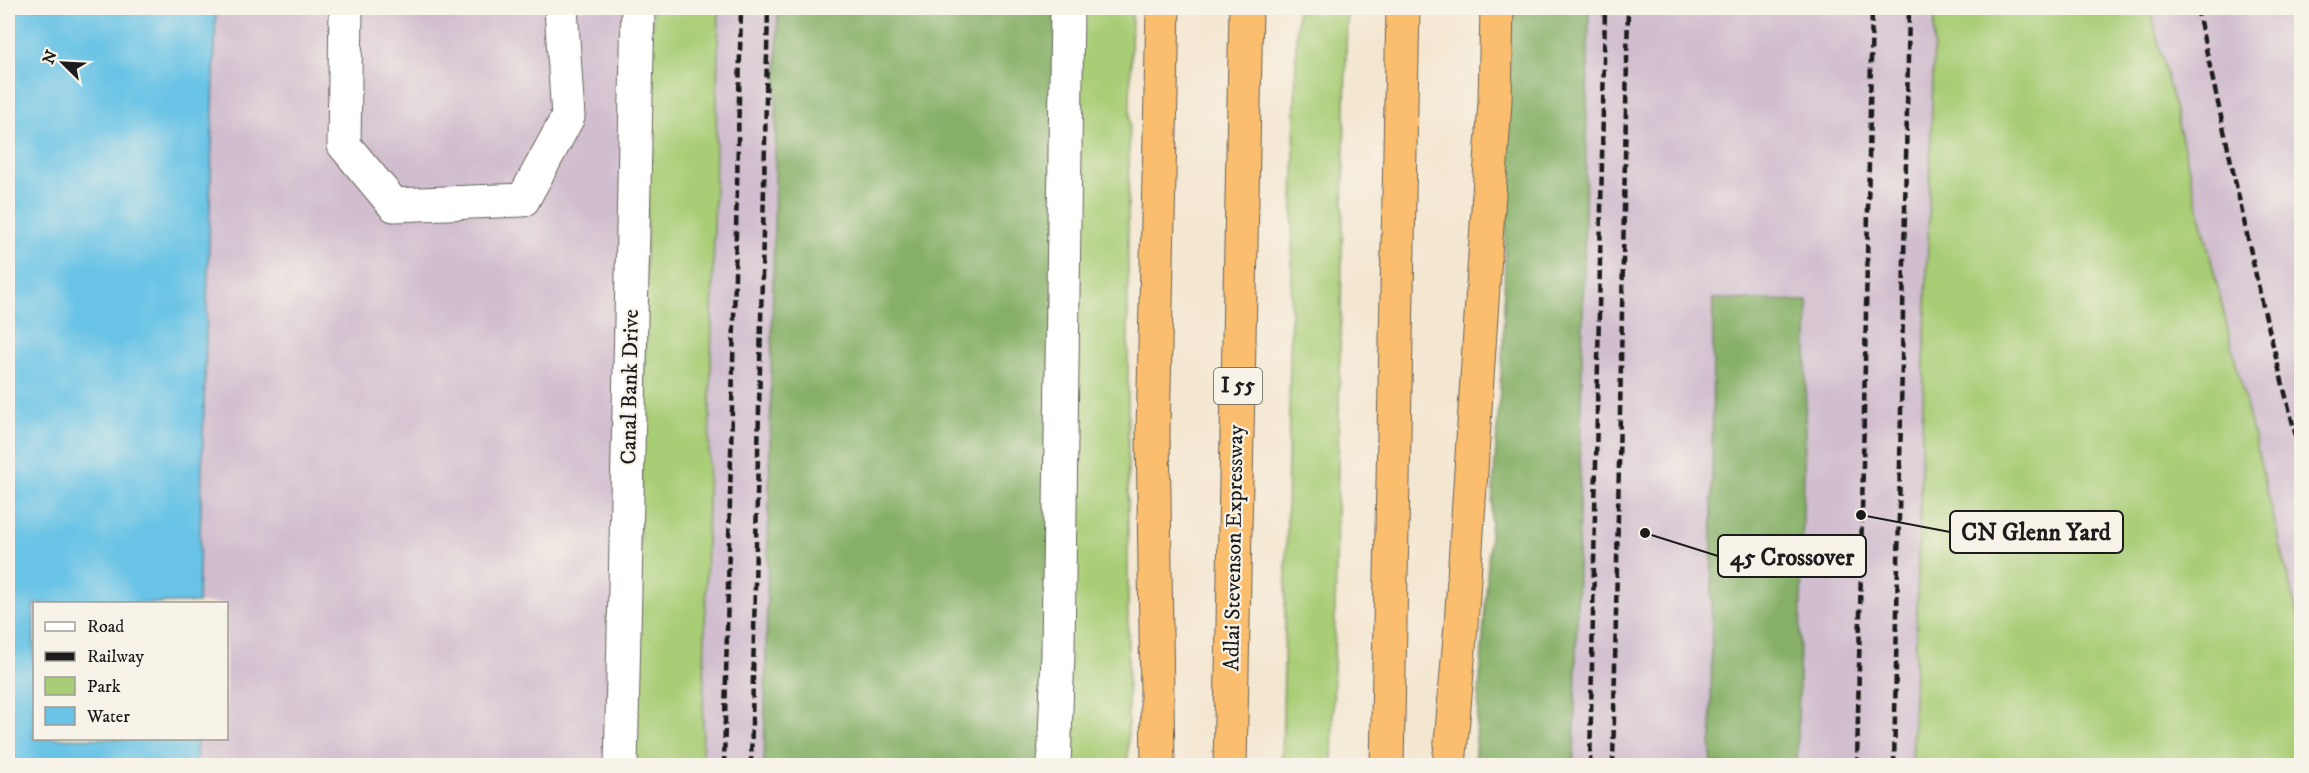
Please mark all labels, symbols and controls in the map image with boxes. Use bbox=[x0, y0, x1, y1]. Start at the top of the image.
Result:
north arrow bbox=[33, 33, 93, 93]
text: N bbox=[38, 47, 62, 67]
street label: Canal Bank Drive bbox=[615, 309, 645, 465]
road number: I 55 bbox=[1214, 368, 1262, 404]
street label: Adlai Stevenson Expressway bbox=[1218, 424, 1250, 671]
callout: CN Glenn Yard bbox=[1950, 511, 2123, 553]
text: CN Glenn Yard bbox=[1961, 518, 2112, 548]
callout: 45 Crossover bbox=[1718, 535, 1866, 577]
text: 45 Crossover bbox=[1730, 543, 1855, 573]
legend bbox=[33, 602, 228, 740]
text: Road bbox=[87, 616, 124, 638]
text: Railway bbox=[87, 646, 145, 668]
text: Park bbox=[87, 676, 121, 698]
text: Water bbox=[86, 706, 130, 728]

